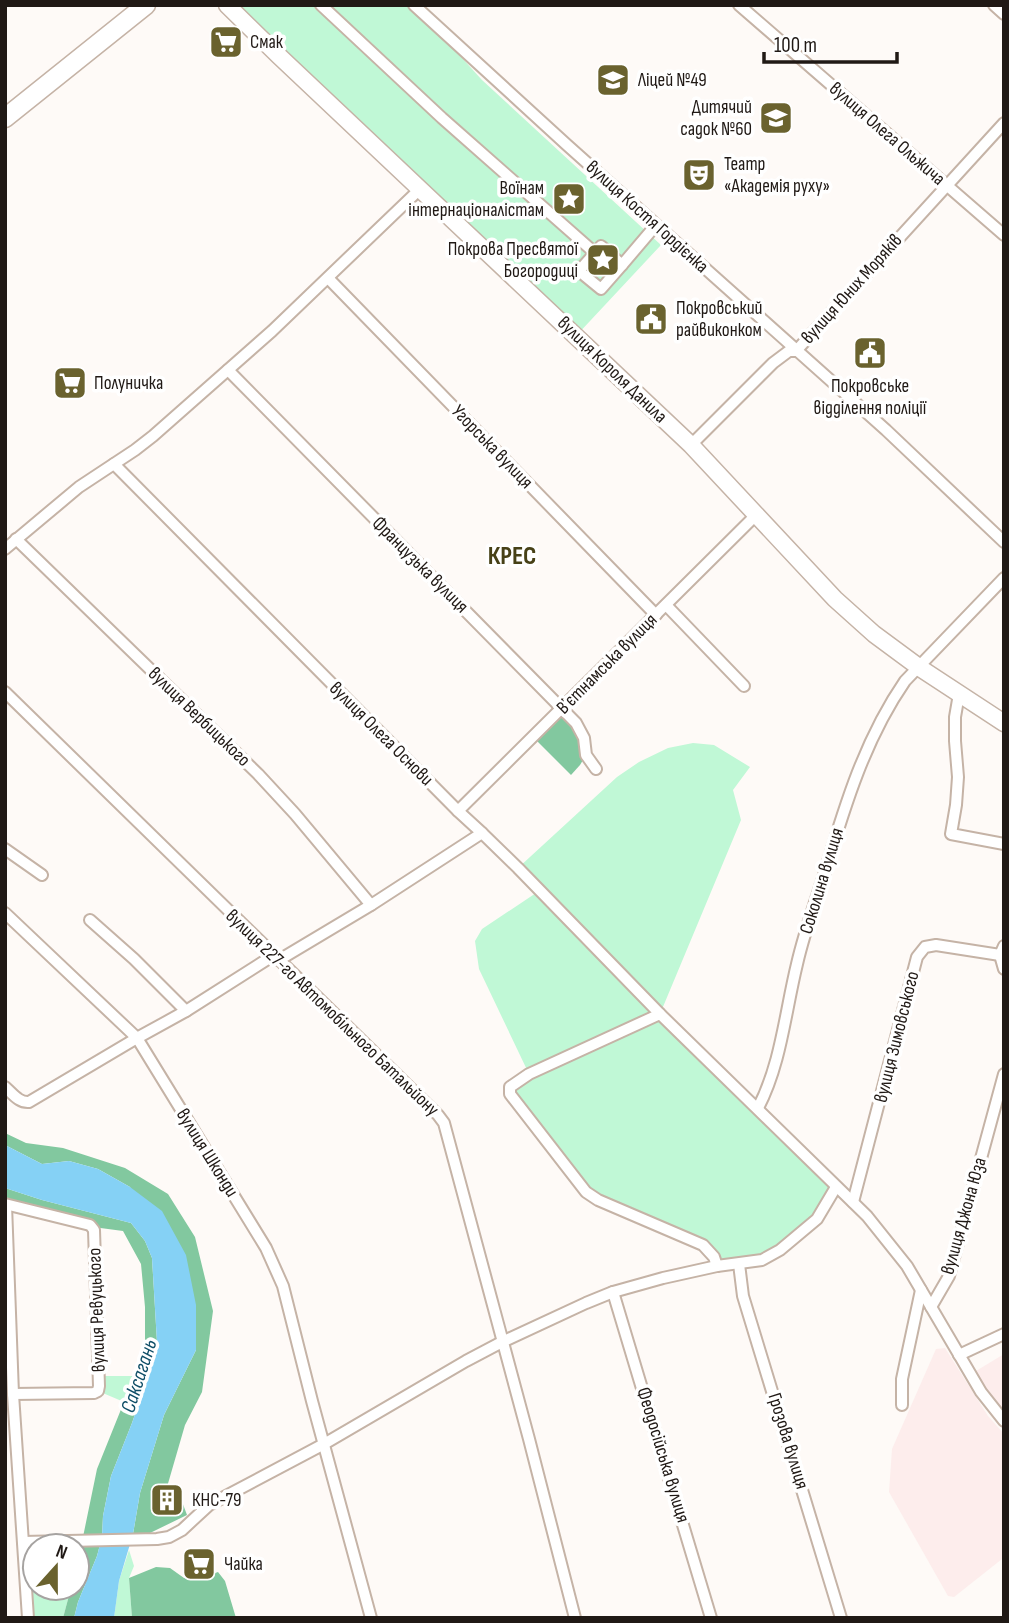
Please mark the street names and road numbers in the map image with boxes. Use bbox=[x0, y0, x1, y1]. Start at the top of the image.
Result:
street label: вулиця Олега Ольжича bbox=[824, 77, 950, 191]
street label: вулиця Костя Гордієнка bbox=[581, 156, 713, 278]
street label: вулиця Юних Моряків bbox=[797, 229, 907, 349]
street label: вулиця Короля Данила bbox=[552, 312, 672, 428]
street label: Угорська вулиця bbox=[446, 400, 538, 494]
street label: Французька вулиця bbox=[367, 512, 473, 618]
street label: Вʼєтнамська вулиця bbox=[552, 609, 662, 719]
street label: вулиця Вербицького bbox=[143, 662, 255, 772]
street label: вулиця Олега Основи bbox=[324, 677, 438, 791]
street label: Соколина вулиця bbox=[795, 825, 849, 937]
street label: вулиця 227-го Автомобільного Батальйону bbox=[221, 905, 444, 1122]
street label: вулиця Зимовського bbox=[870, 969, 924, 1105]
street label: вулиця Шконди bbox=[171, 1105, 243, 1201]
street label: вулиця Джона Юза bbox=[936, 1155, 992, 1277]
street label: вулиця Ревуцького bbox=[83, 1247, 111, 1373]
street label: Феодосійська вулиця bbox=[632, 1385, 694, 1525]
street label: Грозова вулиця bbox=[762, 1390, 814, 1492]

